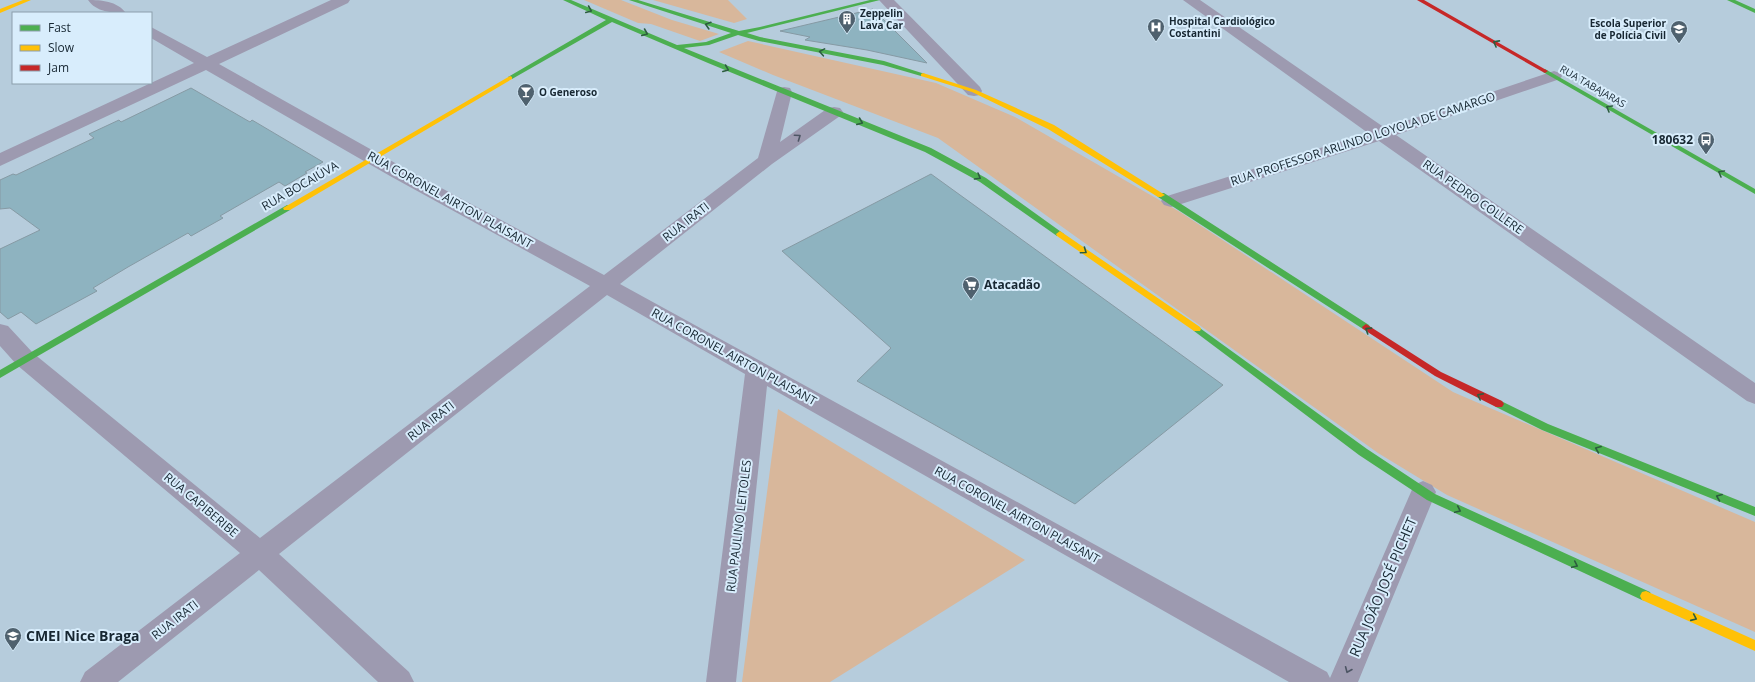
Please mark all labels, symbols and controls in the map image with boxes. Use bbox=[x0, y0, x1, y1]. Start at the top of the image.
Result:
one-way arrow bbox=[585, 5, 592, 13]
place label: Zeppelin Lava Car bbox=[860, 6, 903, 32]
building icon: Zeppelin Lava Car bbox=[837, 9, 857, 34]
legend bbox=[12, 12, 152, 84]
place label: Hospital Cardiológico Costantini bbox=[1169, 14, 1275, 40]
place label: Escola Superior de Polícia Civil bbox=[1590, 16, 1666, 42]
hospital icon: Hospital Cardiológico Costantini bbox=[1146, 17, 1166, 42]
text: Fast bbox=[48, 19, 71, 36]
school or university icon: Escola Superior de Polícia Civil bbox=[1669, 19, 1689, 44]
one-way arrow bbox=[704, 21, 711, 30]
one-way arrow bbox=[640, 28, 648, 36]
text: Slow bbox=[48, 39, 75, 56]
one-way arrow bbox=[1493, 41, 1500, 48]
one-way arrow bbox=[819, 48, 825, 56]
text: Jam bbox=[47, 59, 69, 76]
street label: RUA TABAJARAS bbox=[1557, 61, 1629, 111]
one-way arrow bbox=[723, 64, 730, 72]
bar icon: O Generoso bbox=[516, 82, 536, 107]
place label: O Generoso bbox=[539, 85, 597, 99]
street label: RUA PROFESSOR ARLINDO LOYOLA DE CAMARGO bbox=[1228, 88, 1497, 189]
one-way arrow bbox=[1606, 105, 1613, 112]
one-way arrow bbox=[856, 118, 863, 126]
bus stop icon: 180632 bbox=[1696, 130, 1716, 155]
place label: 180632 bbox=[1652, 131, 1693, 148]
one-way arrow bbox=[794, 134, 801, 142]
street label: RUA CORONEL AIRTON PLAISANT bbox=[365, 147, 536, 252]
street label: RUA PEDRO COLLERE bbox=[1419, 155, 1527, 238]
street label: RUA BOCAIÚVA bbox=[258, 157, 342, 214]
one-way arrow bbox=[1718, 170, 1725, 177]
one-way arrow bbox=[974, 172, 981, 179]
street label: RUA IRATI bbox=[659, 198, 713, 245]
one-way arrow bbox=[1080, 246, 1087, 253]
supermarket icon: Atacadão bbox=[961, 275, 981, 300]
place label: Atacadão bbox=[984, 276, 1040, 293]
street label: RUA CORONEL AIRTON PLAISANT bbox=[649, 304, 820, 409]
one-way arrow bbox=[1365, 327, 1372, 335]
one-way arrow bbox=[1476, 393, 1484, 401]
street label: RUA IRATI bbox=[404, 397, 458, 444]
one-way arrow bbox=[1595, 445, 1602, 453]
street label: RUA PAULINO LEITOLES bbox=[722, 459, 755, 593]
street label: RUA CORONEL AIRTON PLAISANT bbox=[932, 462, 1103, 567]
street label: RUA CAPIBERIBE bbox=[161, 468, 242, 541]
one-way arrow bbox=[1715, 494, 1722, 502]
one-way arrow bbox=[1453, 505, 1461, 513]
street label: RUA JOÃO JOSÉ PICHET bbox=[1344, 514, 1421, 660]
one-way arrow bbox=[1571, 560, 1579, 568]
street label: RUA IRATI bbox=[148, 596, 202, 643]
one-way arrow bbox=[1690, 614, 1697, 622]
school or university icon: CMEI Nice Braga bbox=[3, 626, 23, 651]
place label: CMEI Nice Braga bbox=[26, 626, 140, 645]
one-way arrow bbox=[1345, 666, 1353, 674]

